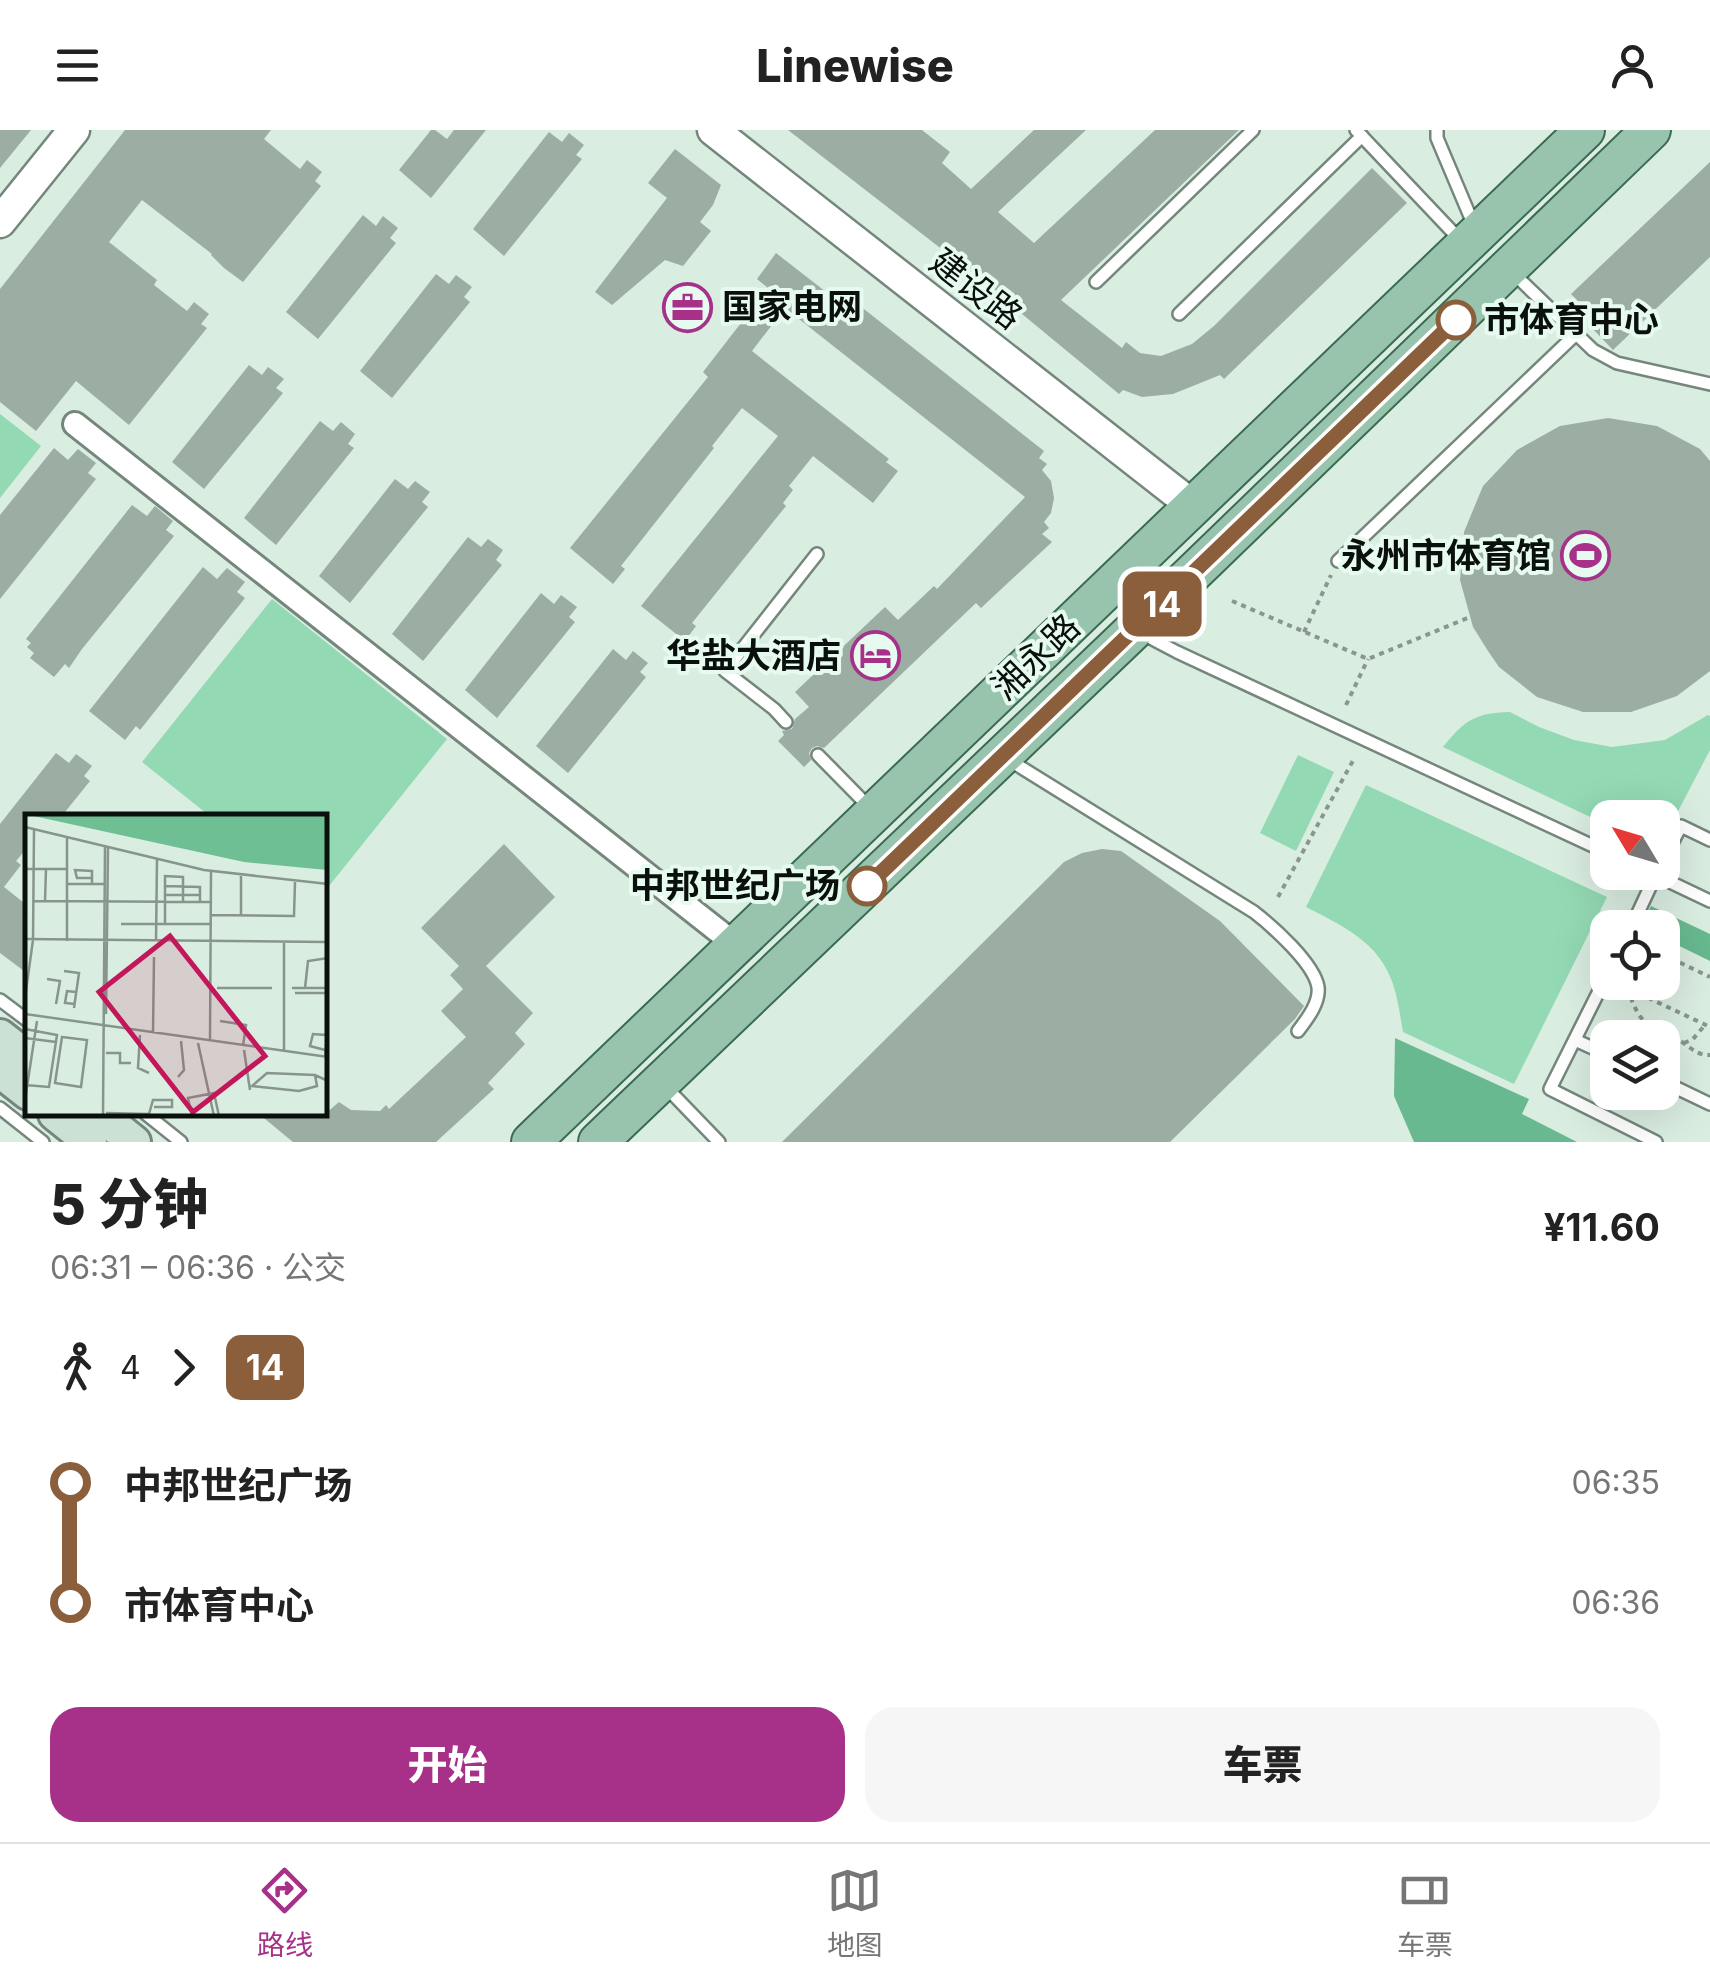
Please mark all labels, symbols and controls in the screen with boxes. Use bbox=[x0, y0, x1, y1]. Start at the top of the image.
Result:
icon: menu bbox=[50, 38, 105, 93]
text: Linewise bbox=[756, 38, 954, 93]
icon: person bbox=[1605, 38, 1660, 93]
street label: 建设路 bbox=[922, 239, 1031, 337]
office icon: 国家电网 bbox=[661, 281, 713, 333]
place label: 国家电网 bbox=[722, 285, 862, 327]
place label: 市体育中心 bbox=[1484, 298, 1659, 340]
marker: 市体育中心 bbox=[1437, 301, 1475, 339]
sports icon: 永州市体育馆 bbox=[1560, 530, 1612, 582]
place label: 永州市体育馆 bbox=[1341, 534, 1551, 576]
line badge: 14 bbox=[1117, 572, 1207, 636]
text: 14 bbox=[1143, 583, 1181, 625]
street label: 湘永路 bbox=[983, 605, 1088, 708]
hotel icon: 华盐大酒店 bbox=[850, 630, 902, 682]
place label: 华盐大酒店 bbox=[666, 634, 841, 676]
north arrow bbox=[1590, 800, 1680, 890]
map controls bbox=[1590, 800, 1680, 1110]
inset map bbox=[25, 814, 328, 1117]
place label: 中邦世纪广场 bbox=[630, 864, 840, 906]
marker: 中邦世纪广场 bbox=[848, 867, 886, 905]
button: locate bbox=[1590, 910, 1680, 1000]
button: layers bbox=[1590, 1020, 1680, 1110]
text: 5 分钟 bbox=[50, 1171, 208, 1237]
text: ¥11.60 bbox=[1544, 1204, 1660, 1250]
text: 06:31 – 06:36 · 公交 bbox=[50, 1248, 346, 1287]
icon: walk bbox=[50, 1340, 105, 1395]
icon: forward bbox=[156, 1340, 211, 1395]
text: 14 bbox=[246, 1346, 284, 1388]
text: 4 bbox=[120, 1348, 141, 1387]
text: 中邦世纪广场 bbox=[124, 1462, 352, 1508]
text: 06:35 bbox=[1572, 1463, 1660, 1502]
text: 市体育中心 bbox=[124, 1582, 314, 1628]
text: 06:36 bbox=[1571, 1583, 1660, 1622]
button: 开始 bbox=[50, 1707, 845, 1822]
button: 车票 bbox=[865, 1707, 1660, 1822]
tab: 路线 bbox=[257, 1863, 313, 1963]
tab: 地图 bbox=[827, 1863, 883, 1963]
tab: 车票 bbox=[1397, 1863, 1453, 1963]

